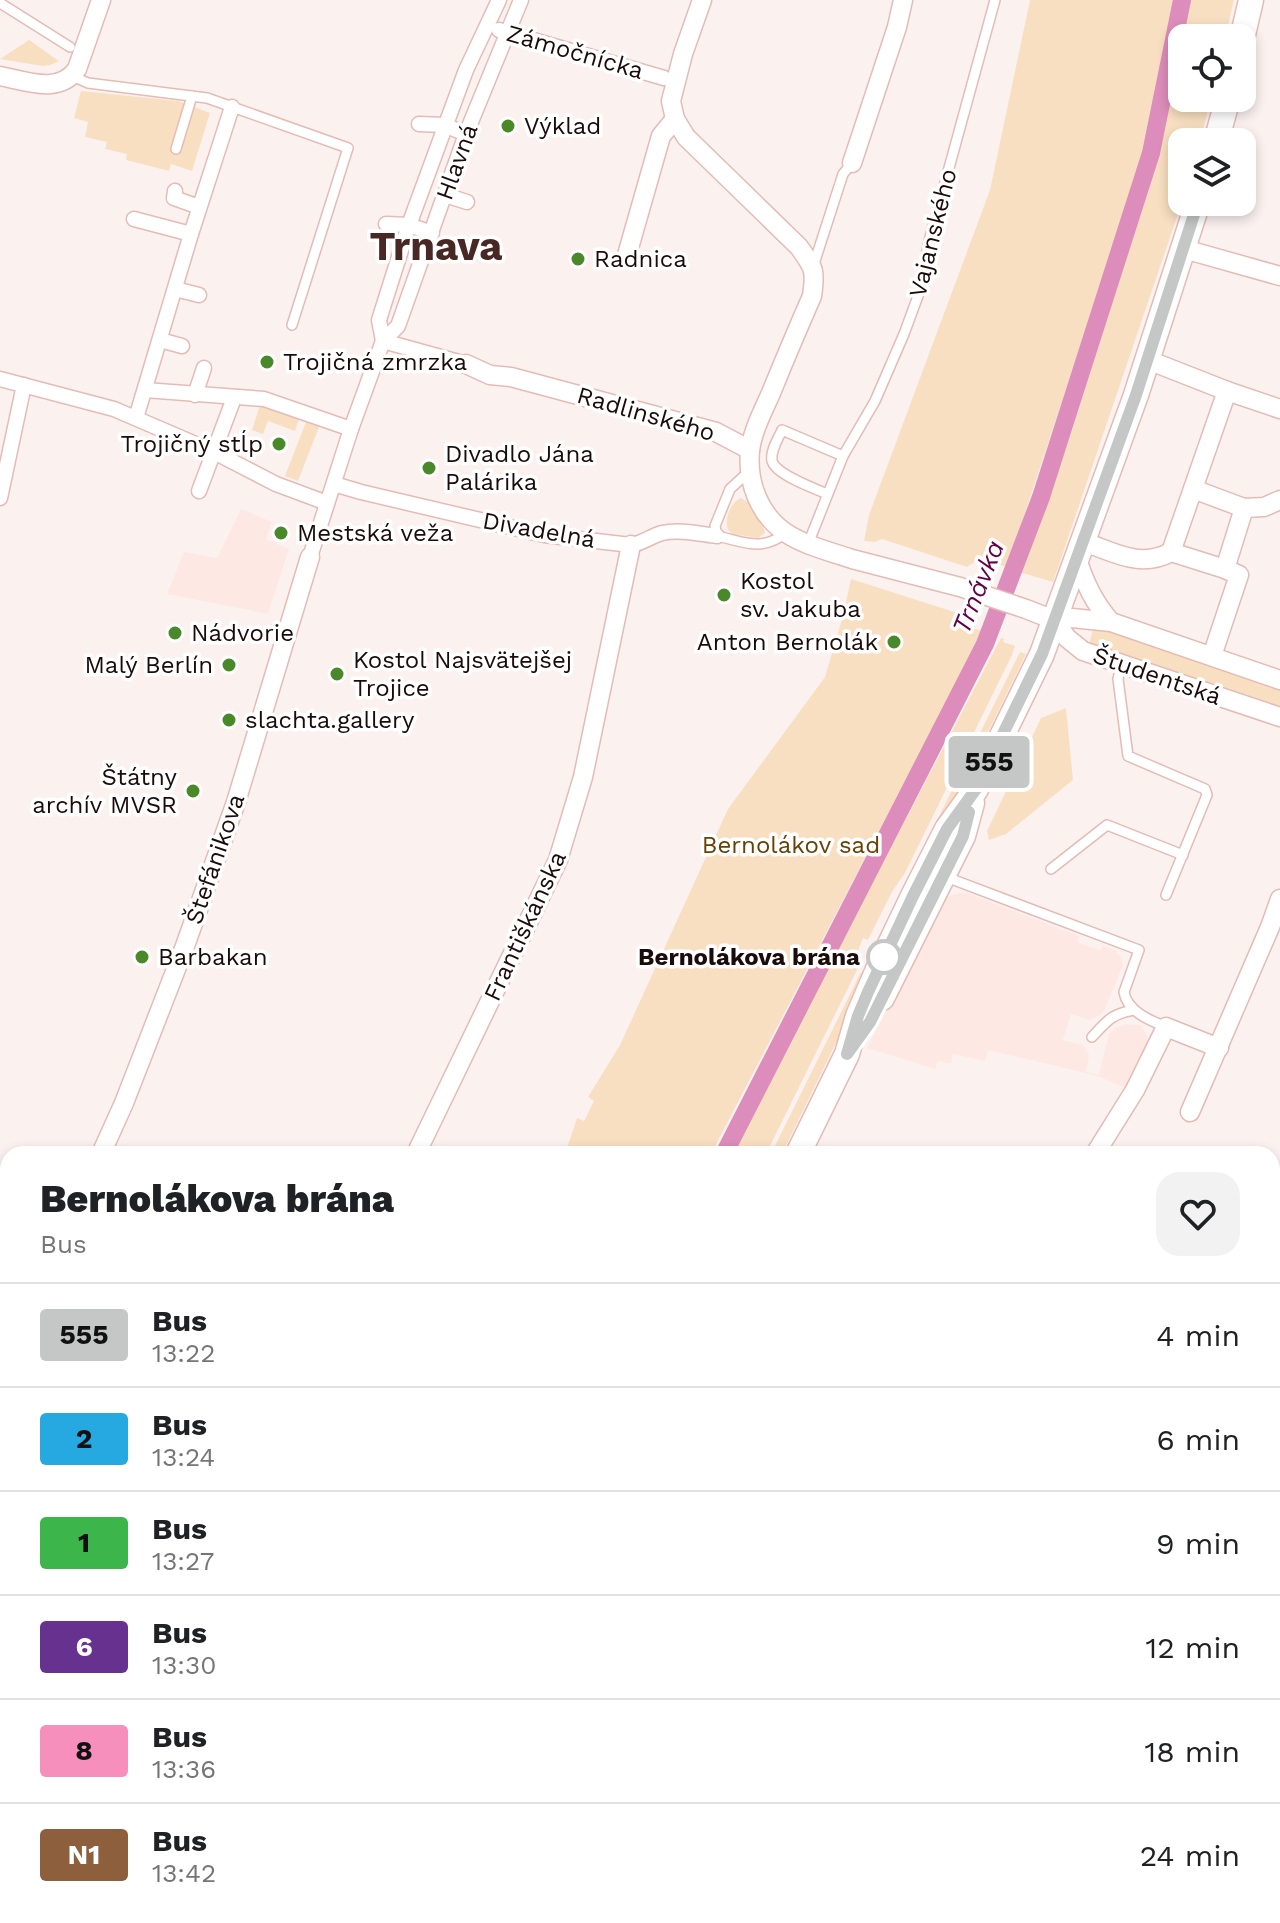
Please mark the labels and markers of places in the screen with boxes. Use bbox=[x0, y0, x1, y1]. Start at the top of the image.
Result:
place label: Výklad bbox=[524, 112, 601, 140]
marker: Výklad bbox=[499, 117, 517, 135]
place label: Radnica bbox=[594, 245, 687, 273]
marker: Radnica bbox=[569, 250, 587, 268]
place label: Trojičná zmrzka bbox=[283, 348, 467, 376]
marker: Trojičná zmrzka bbox=[258, 353, 276, 371]
place label: Trojičný stĺp bbox=[121, 429, 263, 458]
marker: Trojičný stĺp bbox=[270, 435, 288, 453]
place label: Divadlo Jána Palárika bbox=[445, 440, 594, 496]
marker: Divadlo Jána Palárika bbox=[420, 459, 438, 477]
place label: Mestská veža bbox=[297, 519, 453, 547]
marker: Mestská veža bbox=[272, 524, 290, 542]
place label: Kostol sv. Jakuba bbox=[740, 567, 861, 623]
marker: Kostol sv. Jakuba bbox=[715, 586, 733, 604]
place label: Nádvorie bbox=[191, 619, 294, 647]
marker: Nádvorie bbox=[166, 624, 184, 642]
place label: Anton Bernolák bbox=[697, 628, 878, 656]
marker: Anton Bernolák bbox=[885, 633, 903, 651]
place label: Kostol Najsvätejšej Trojice bbox=[353, 646, 572, 702]
place label: Malý Berlín bbox=[84, 651, 213, 679]
marker: Malý Berlín bbox=[220, 656, 238, 674]
marker: Kostol Najsvätejšej Trojice bbox=[328, 665, 346, 683]
place label: slachta.gallery bbox=[245, 706, 415, 734]
marker: slachta.gallery bbox=[220, 711, 238, 729]
place label: Štátny archív MVSR bbox=[32, 763, 178, 819]
marker: Štátny archív MVSR bbox=[184, 782, 202, 800]
marker: Bernolákova brána bbox=[867, 940, 901, 974]
place label: Barbakan bbox=[158, 943, 268, 971]
place label: Bernolákova brána bbox=[638, 943, 860, 971]
marker: Barbakan bbox=[133, 948, 151, 966]

